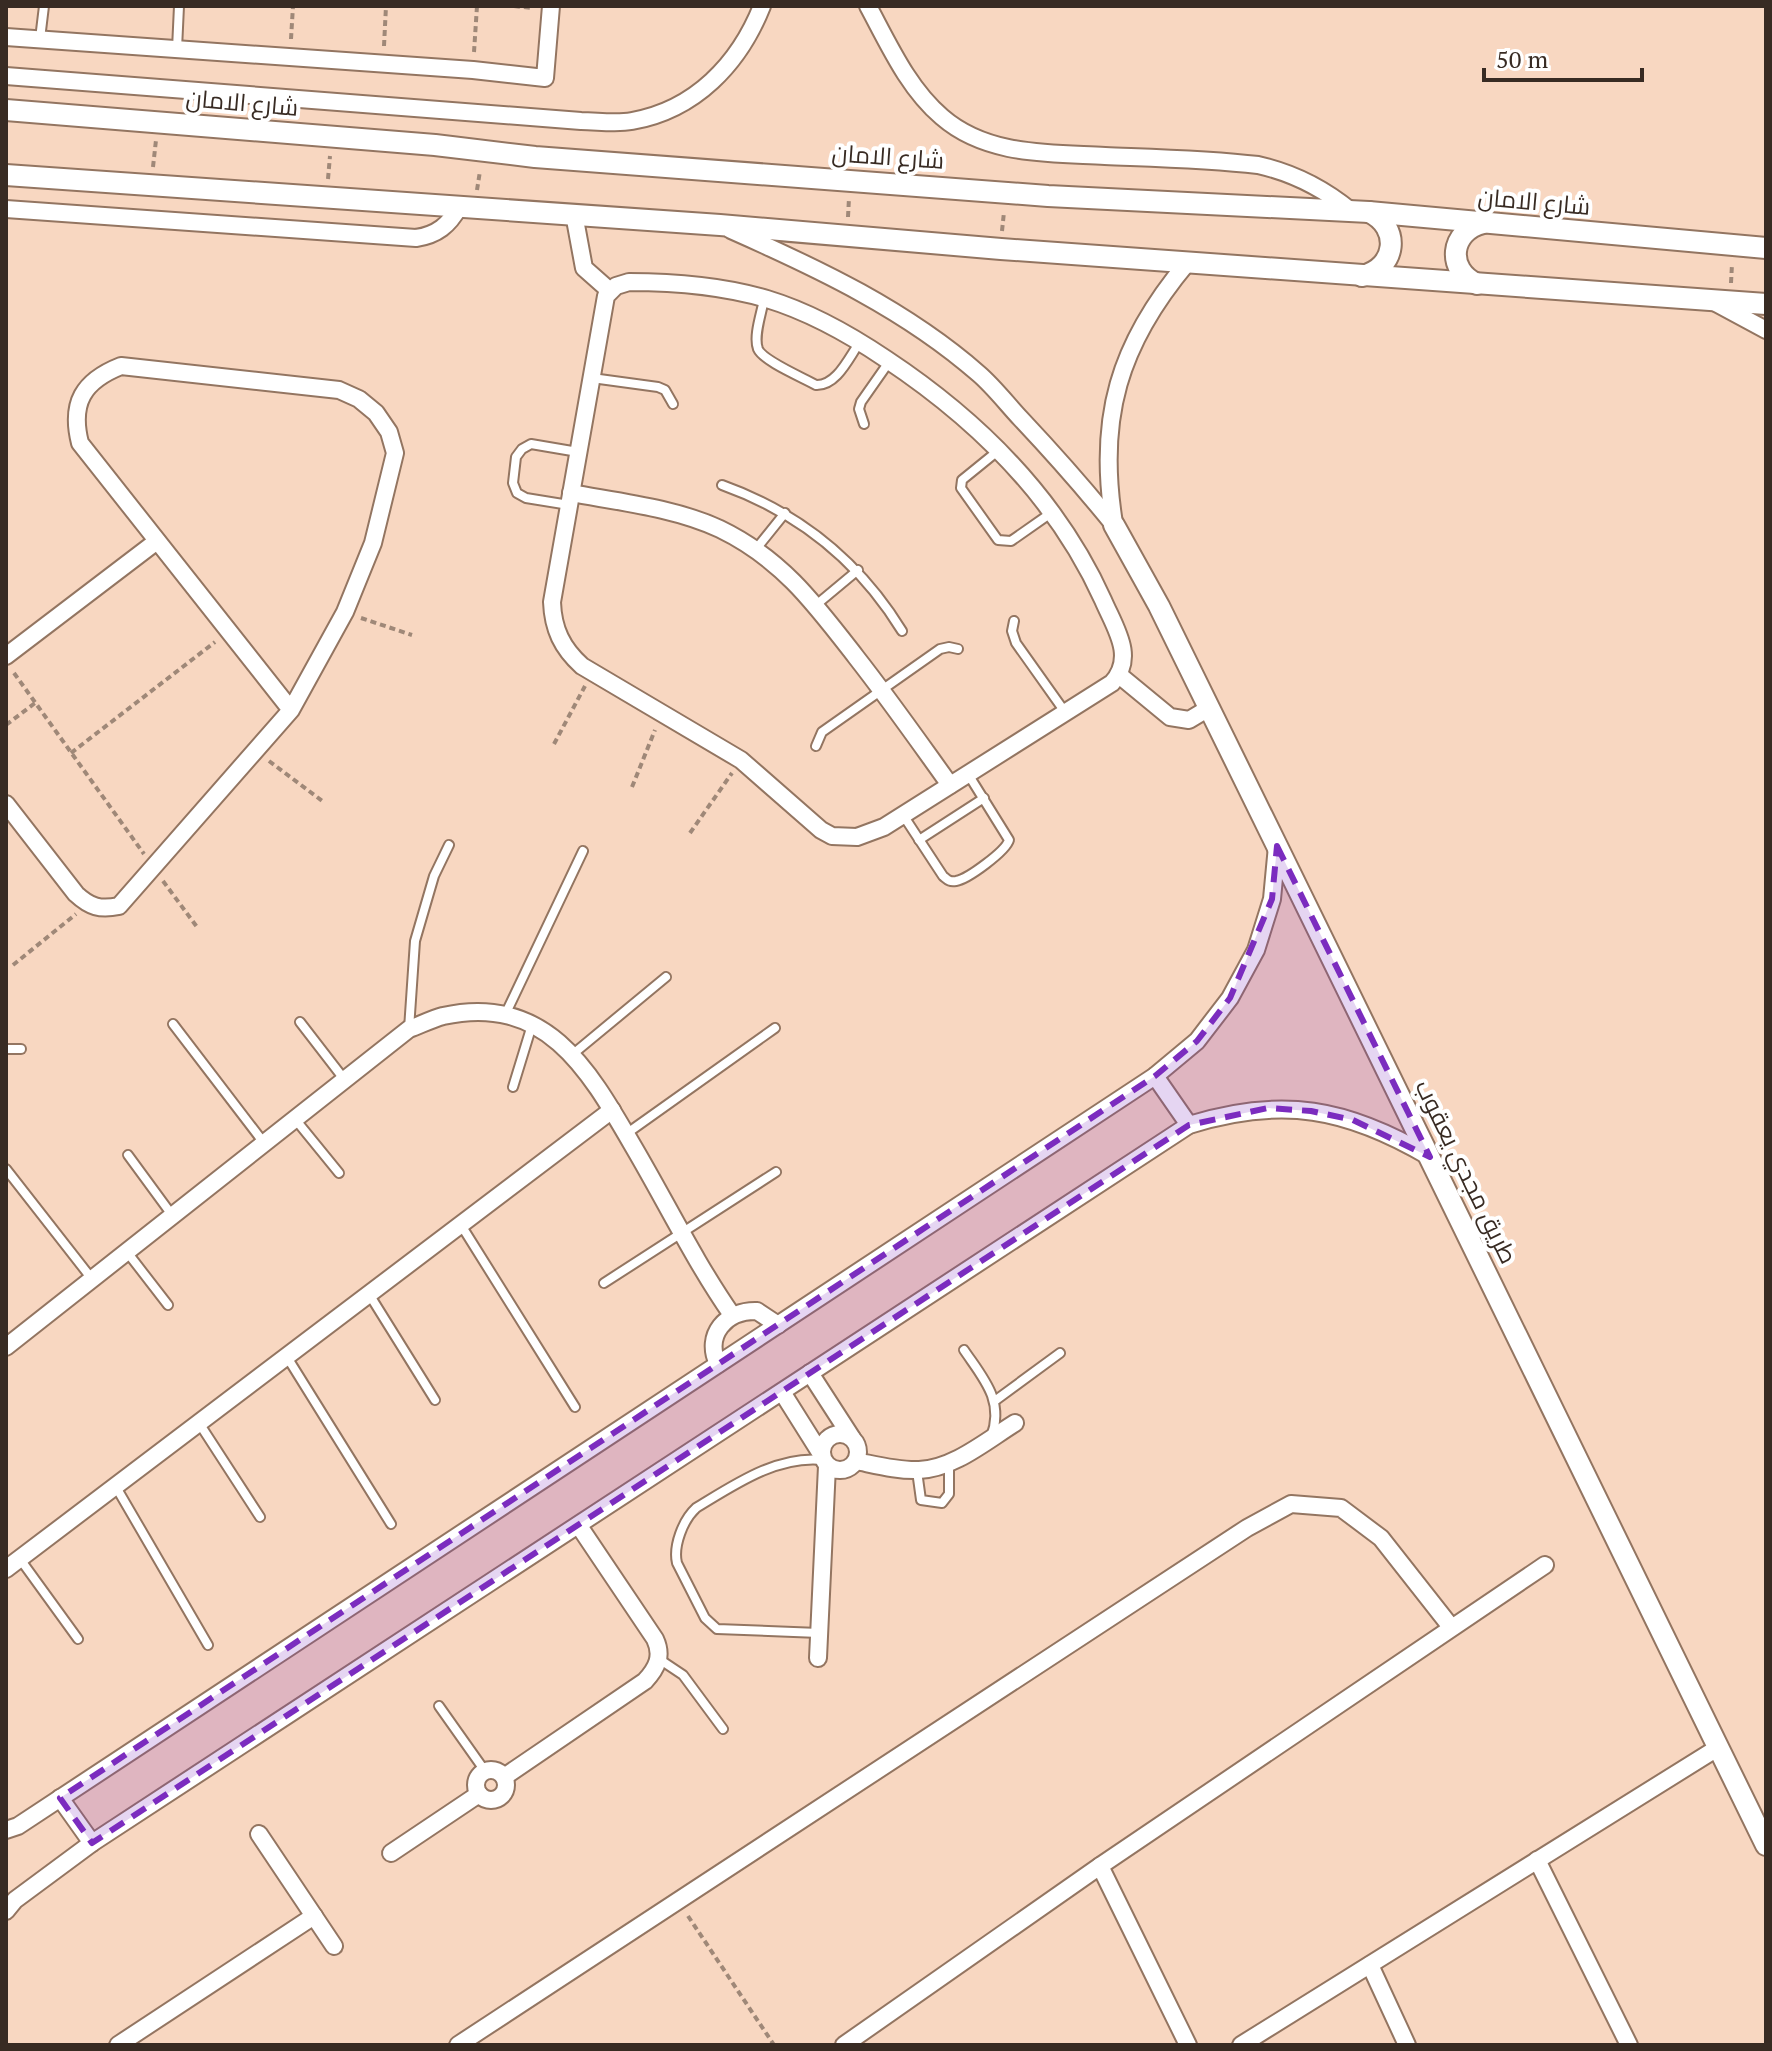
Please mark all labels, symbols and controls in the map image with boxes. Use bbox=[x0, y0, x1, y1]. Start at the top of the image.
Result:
scale bar bbox=[1484, 32, 1642, 82]
text: 50 m bbox=[1496, 43, 1548, 75]
street label: شارع الامان bbox=[184, 81, 300, 124]
street label: شارع الامان bbox=[831, 136, 945, 177]
street label: شارع الامان bbox=[1476, 180, 1592, 223]
street label: طريق مجدي يعقوب bbox=[1406, 1074, 1525, 1270]

